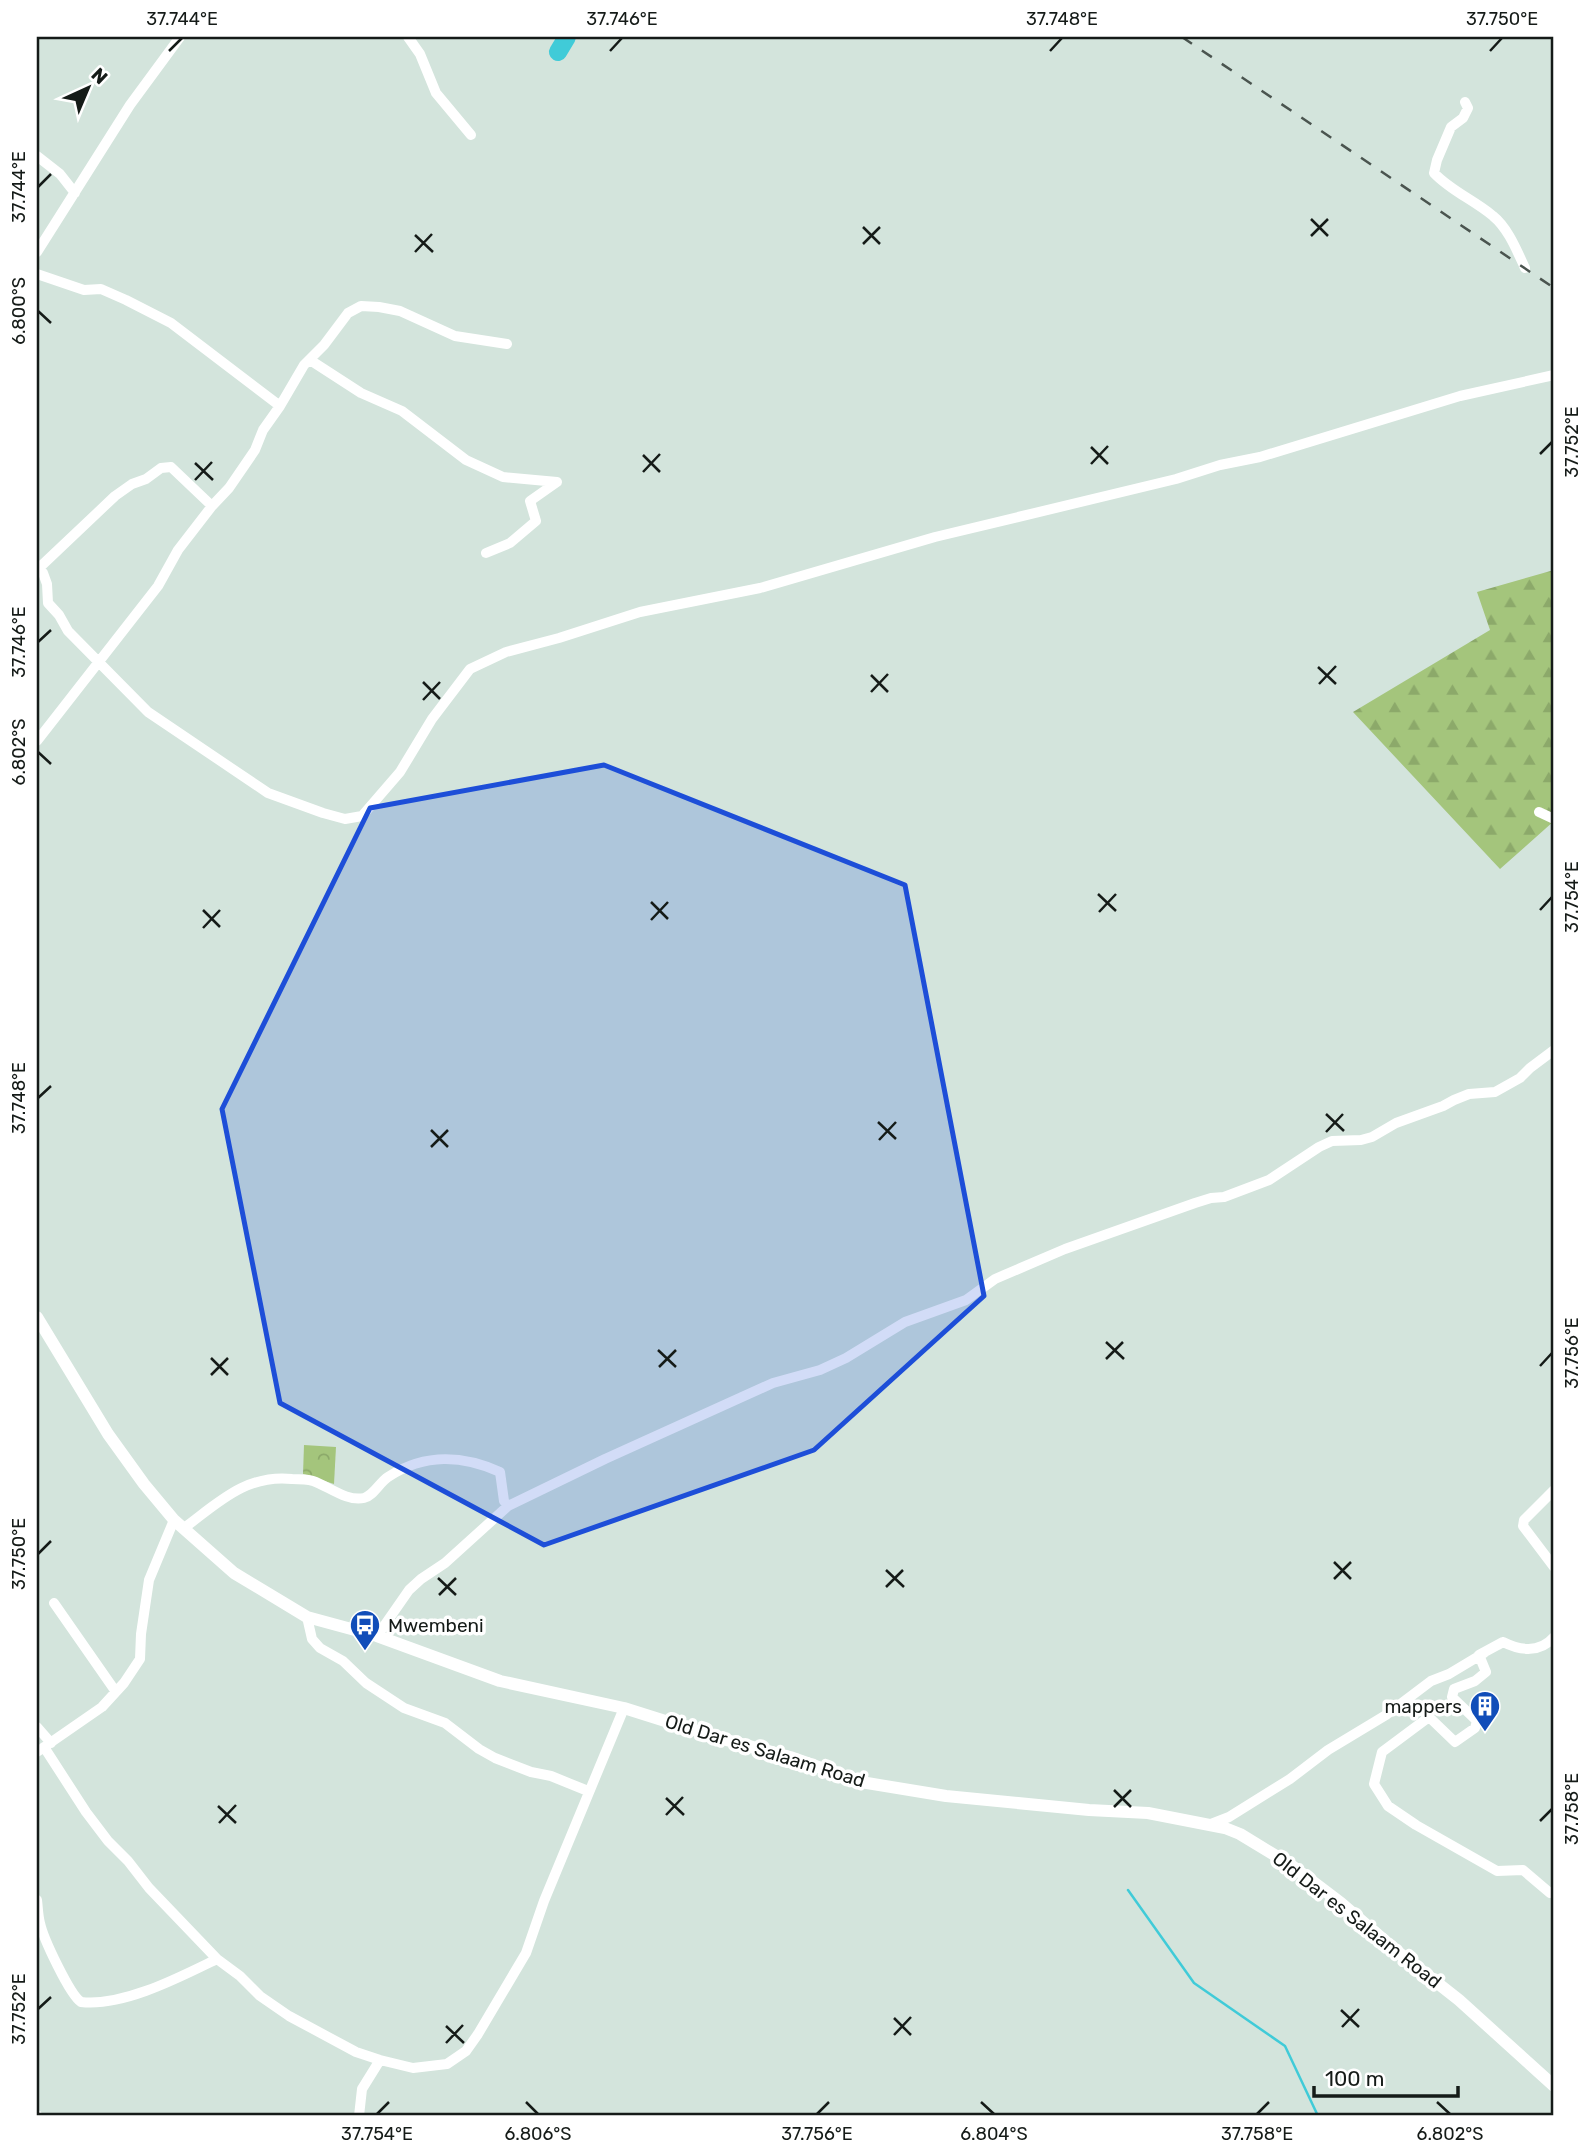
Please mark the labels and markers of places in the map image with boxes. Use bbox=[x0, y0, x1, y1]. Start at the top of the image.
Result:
bus stop icon: Mwembeni bbox=[348, 1608, 382, 1652]
place label: Mwembeni bbox=[388, 1614, 484, 1637]
building icon: mappers bbox=[1468, 1689, 1502, 1733]
place label: mappers bbox=[1384, 1695, 1462, 1718]

